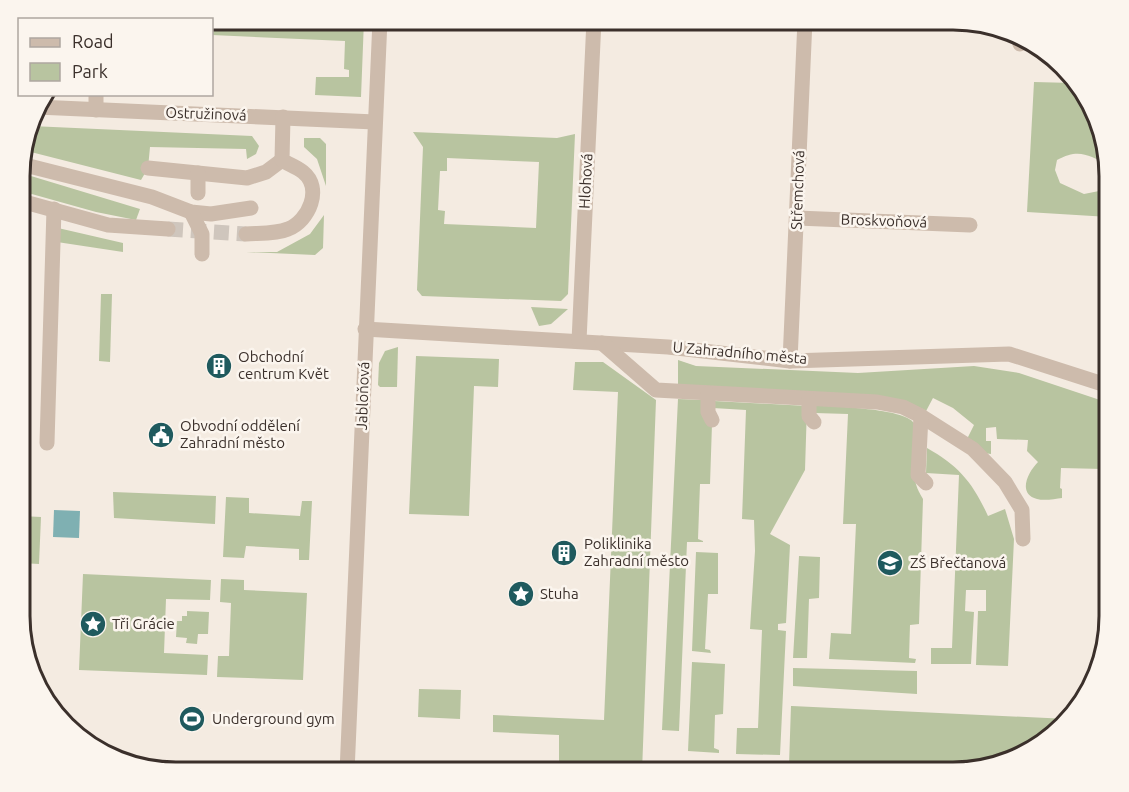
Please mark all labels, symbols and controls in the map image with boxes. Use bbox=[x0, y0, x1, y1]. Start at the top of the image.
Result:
legend bbox=[18, 18, 213, 96]
text: Road bbox=[72, 31, 114, 51]
text: Park bbox=[72, 61, 108, 81]
street label: Ostružinová bbox=[165, 104, 247, 123]
street label: Střemchová bbox=[788, 150, 807, 230]
street label: Hlohová bbox=[576, 153, 595, 209]
street label: Broskvoňová bbox=[841, 210, 928, 231]
street label: U Zahradního města bbox=[672, 338, 808, 367]
place label: Obchodní centrum Květ bbox=[238, 348, 329, 382]
building icon: Obchodní centrum Květ bbox=[204, 351, 234, 381]
street label: Jabloňová bbox=[353, 361, 372, 431]
place label: Obvodní oddělení Zahradní město bbox=[180, 417, 300, 451]
public building icon: Obvodní oddělení Zahradní město bbox=[146, 420, 176, 450]
place label: Poliklinika Zahradní město bbox=[584, 535, 689, 569]
building icon: Poliklinika Zahradní město bbox=[549, 538, 579, 568]
school or university icon: ZŠ Břečťanová bbox=[875, 548, 905, 578]
place label: ZŠ Břečťanová bbox=[910, 554, 1006, 571]
place icon: Stuha bbox=[506, 579, 536, 609]
place label: Stuha bbox=[540, 585, 579, 602]
place icon: Tři Grácie bbox=[78, 609, 108, 639]
place label: Tři Grácie bbox=[112, 615, 175, 632]
sports icon: Underground gym bbox=[177, 704, 207, 734]
place label: Underground gym bbox=[212, 710, 335, 727]

